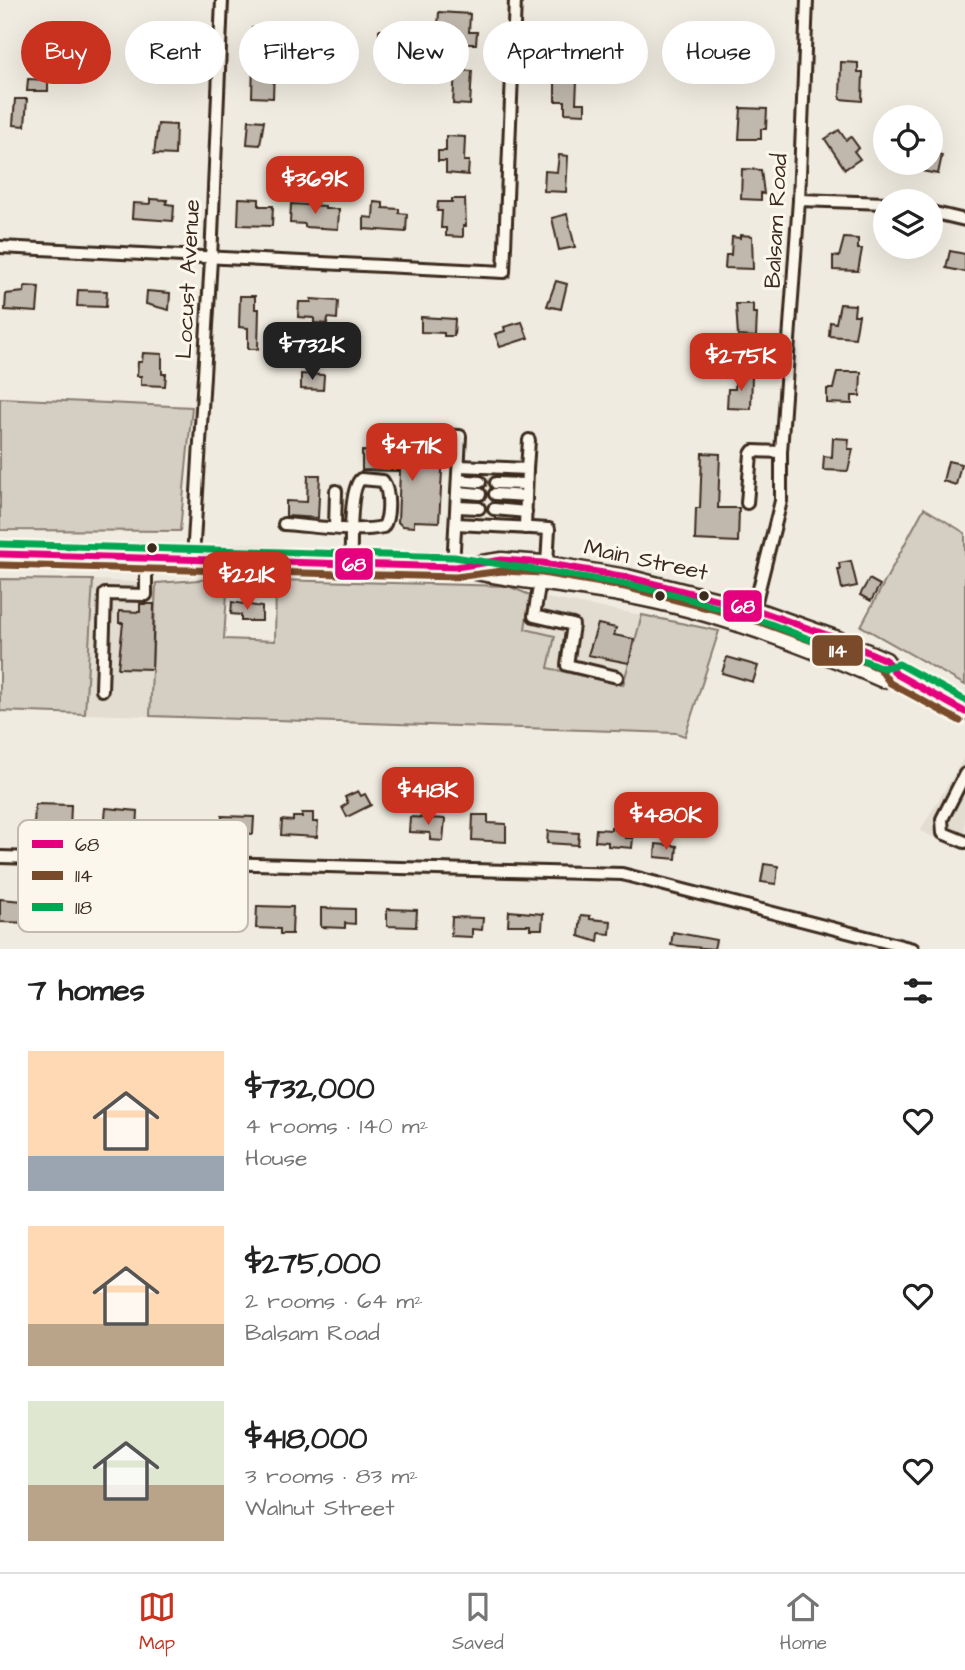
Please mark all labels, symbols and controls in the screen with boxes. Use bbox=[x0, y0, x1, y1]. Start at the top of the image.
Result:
chip: Buy bbox=[21, 21, 111, 84]
chip: Rent bbox=[125, 21, 225, 84]
chip: Filters bbox=[239, 21, 359, 84]
chip: New bbox=[373, 21, 469, 84]
chip: Apartment bbox=[483, 21, 648, 84]
chip: House bbox=[662, 21, 775, 84]
map controls bbox=[873, 105, 943, 259]
button: locate bbox=[873, 105, 943, 175]
street label: Balsam Road bbox=[756, 153, 796, 289]
pin: $369K bbox=[266, 156, 364, 216]
text: $369K bbox=[282, 163, 348, 195]
button: layers bbox=[873, 189, 943, 259]
street label: Locust Avenue bbox=[168, 198, 208, 360]
pin: $732K bbox=[263, 322, 361, 382]
text: $732K bbox=[279, 329, 345, 361]
pin: $275K bbox=[692, 334, 790, 393]
text: $275K bbox=[706, 340, 776, 372]
pin: $471K bbox=[363, 424, 461, 483]
text: $471K bbox=[382, 430, 442, 462]
street label: Main Street bbox=[581, 531, 712, 589]
unlabelled marker bbox=[145, 541, 159, 555]
line badge: 68 bbox=[334, 547, 374, 581]
pin: $221K bbox=[198, 552, 296, 612]
text: 68 bbox=[342, 552, 367, 579]
text: $221K bbox=[219, 559, 275, 591]
unlabelled marker bbox=[653, 589, 667, 603]
unlabelled marker bbox=[697, 589, 711, 603]
line badge: 68 bbox=[722, 589, 763, 623]
text: 68 bbox=[731, 594, 756, 621]
line badge: 114 bbox=[811, 634, 864, 667]
text: 114 bbox=[829, 638, 847, 665]
pin: $418K bbox=[379, 768, 477, 827]
text: $418K bbox=[398, 774, 458, 806]
pin: $480K bbox=[617, 792, 715, 852]
text: $480K bbox=[630, 799, 702, 831]
legend bbox=[18, 820, 248, 932]
text: 68 bbox=[75, 832, 99, 859]
text: 114 bbox=[75, 863, 93, 890]
text: 118 bbox=[75, 895, 92, 922]
text: 7 homes bbox=[28, 970, 145, 1012]
icon: filters bbox=[899, 972, 937, 1010]
text: $732,000 bbox=[245, 1068, 375, 1110]
icon: home bbox=[84, 1079, 168, 1163]
icon: heart bbox=[899, 1102, 937, 1140]
text: 4 rooms · 140 m² bbox=[245, 1110, 428, 1142]
text: House bbox=[245, 1142, 308, 1174]
text: $275,000 bbox=[245, 1243, 381, 1285]
icon: home bbox=[84, 1254, 168, 1338]
icon: heart bbox=[899, 1277, 937, 1315]
text: 2 rooms · 64 m² bbox=[245, 1285, 423, 1317]
text: Balsam Road bbox=[245, 1317, 380, 1349]
text: $418,000 bbox=[245, 1418, 368, 1460]
icon: home bbox=[84, 1429, 168, 1513]
icon: heart bbox=[899, 1452, 937, 1490]
text: 3 rooms · 83 m² bbox=[245, 1460, 418, 1492]
text: Walnut Street bbox=[245, 1492, 395, 1524]
tab: Map bbox=[138, 1588, 176, 1657]
tab: Saved bbox=[452, 1588, 504, 1657]
tab: Home bbox=[780, 1588, 827, 1657]

